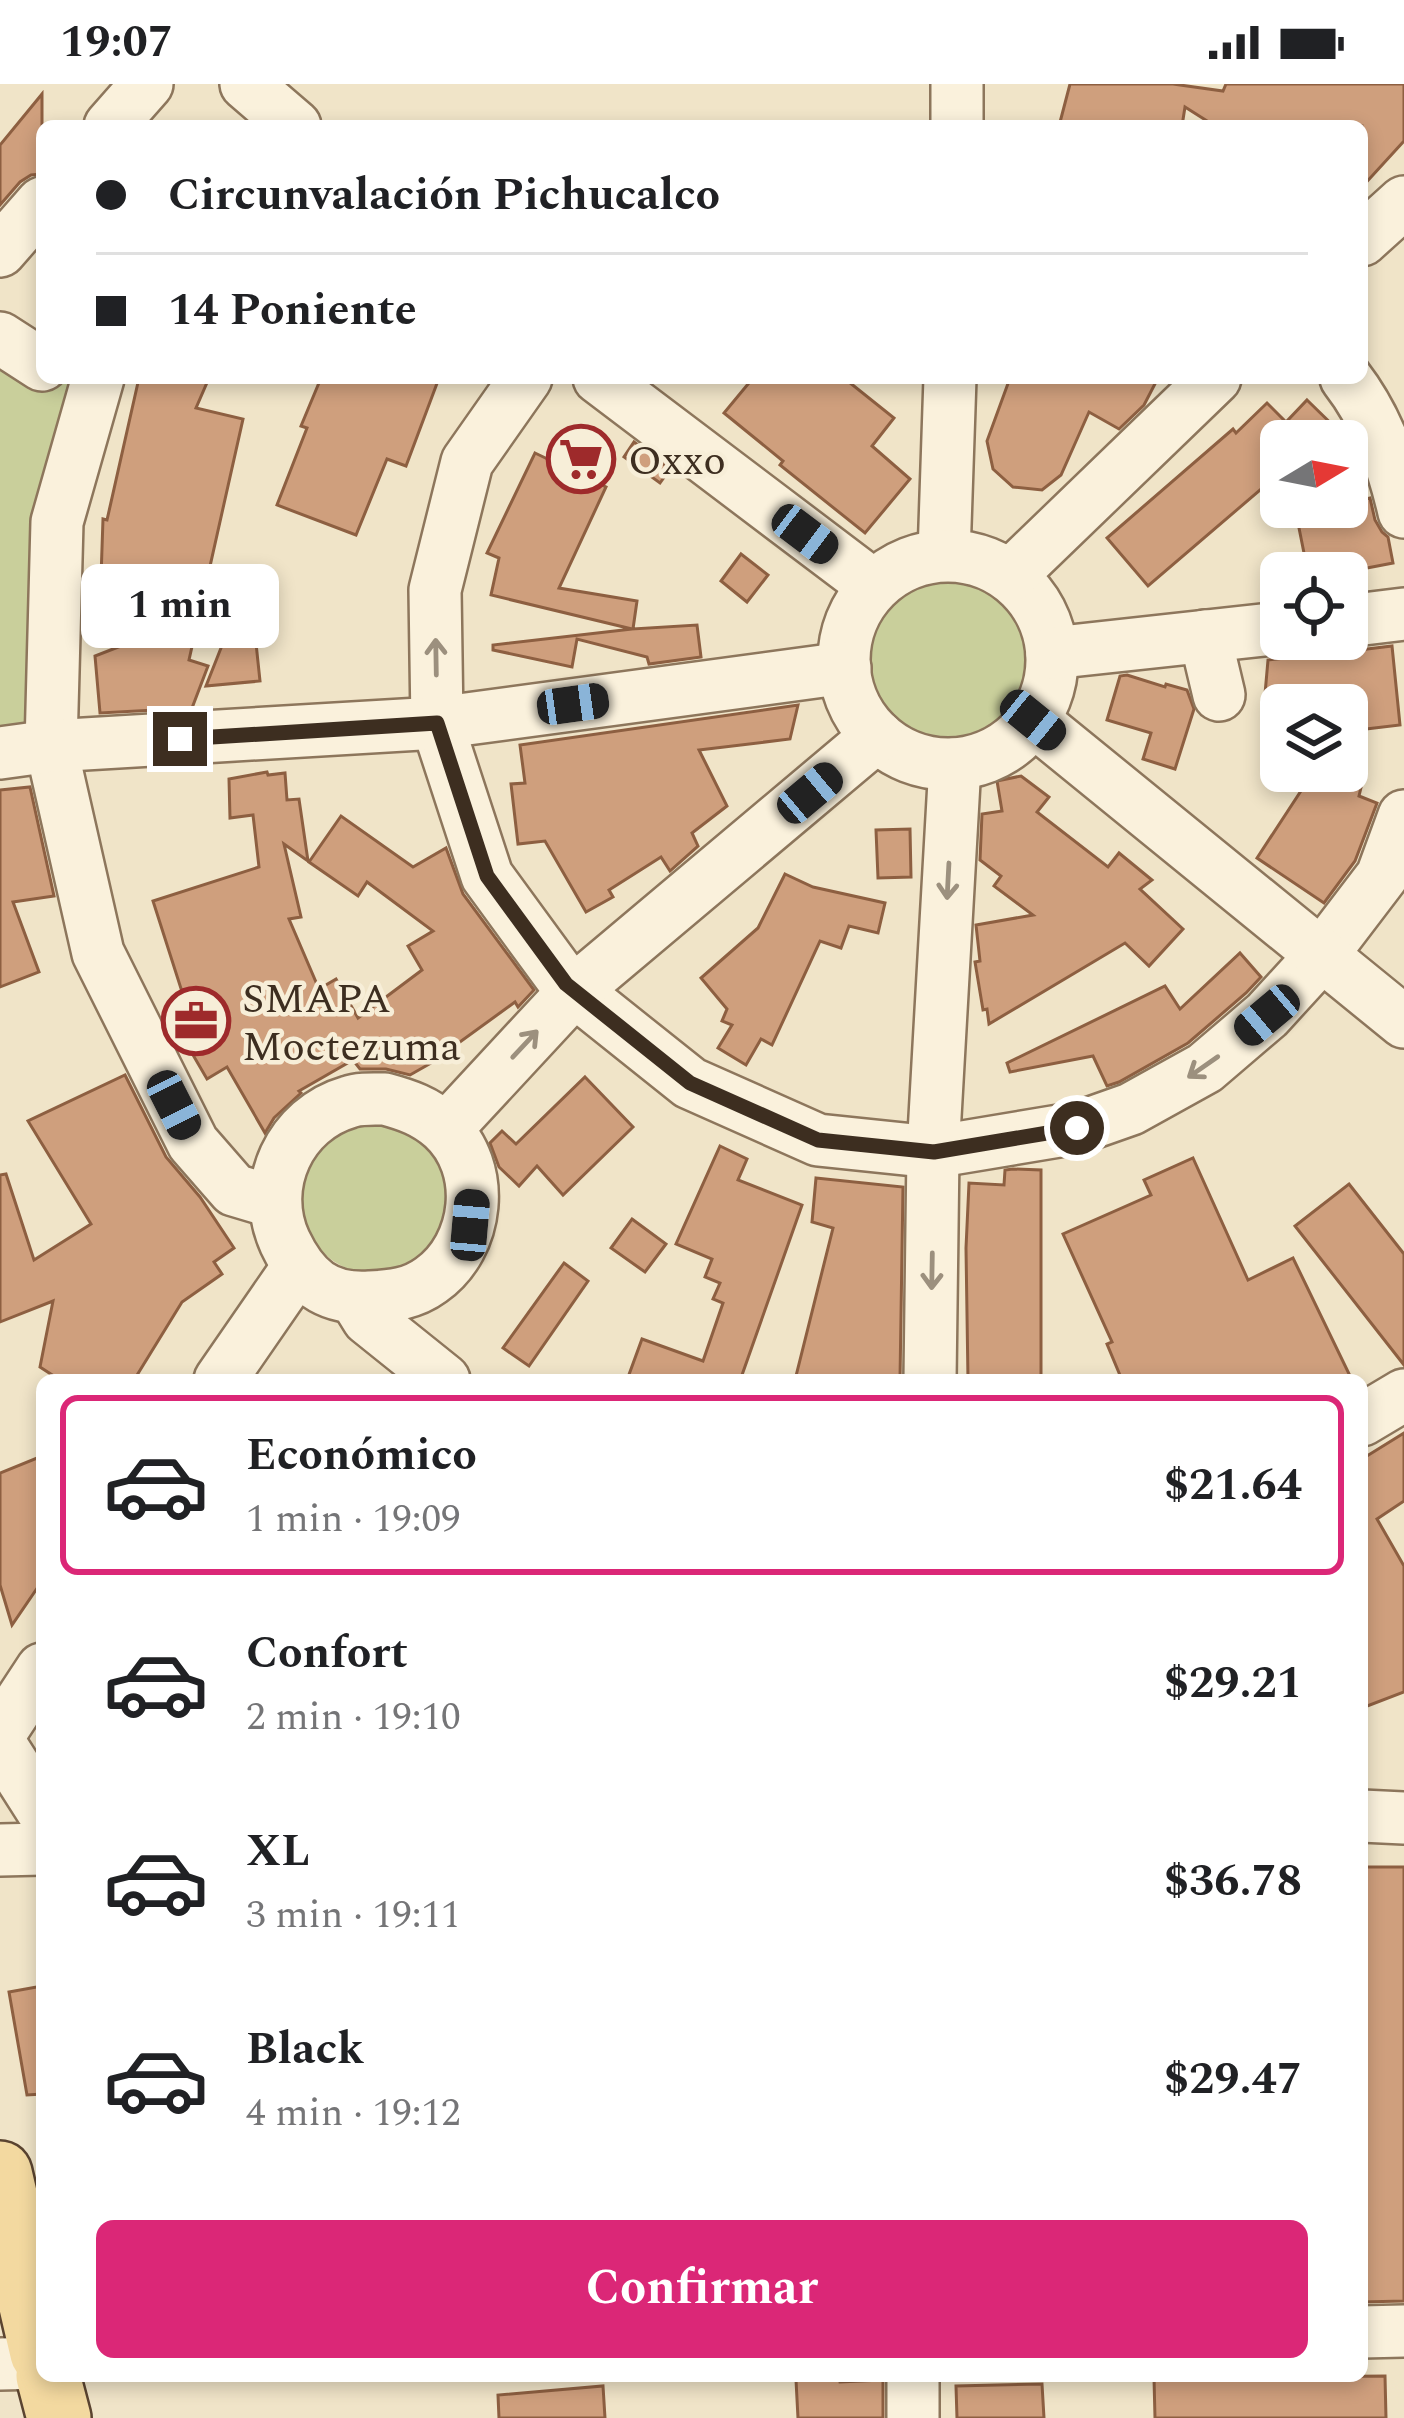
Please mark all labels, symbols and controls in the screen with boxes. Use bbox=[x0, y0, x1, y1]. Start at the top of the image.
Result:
text: 19:07 bbox=[60, 8, 173, 77]
text: Circunvalación Pichucalco bbox=[168, 161, 720, 230]
text: 14 Poniente bbox=[168, 276, 417, 345]
north arrow bbox=[1260, 420, 1368, 528]
map controls bbox=[1260, 420, 1368, 792]
supermarket icon: Oxxo bbox=[546, 424, 616, 494]
place label: Oxxo bbox=[628, 430, 726, 493]
car bbox=[765, 498, 845, 570]
button: locate bbox=[1260, 552, 1368, 660]
callout: 1 min bbox=[81, 565, 279, 649]
text: 1 min bbox=[128, 576, 232, 635]
one-way arrow bbox=[425, 638, 447, 677]
car bbox=[535, 681, 611, 727]
car bbox=[994, 683, 1072, 757]
button: layers bbox=[1260, 684, 1368, 792]
route end bbox=[153, 712, 207, 766]
car bbox=[771, 756, 849, 830]
one-way arrow bbox=[936, 861, 959, 900]
place label: SMAPA Moctezuma bbox=[242, 968, 461, 1079]
car bbox=[1228, 978, 1306, 1052]
office icon: SMAPA Moctezuma bbox=[161, 986, 231, 1056]
one-way arrow bbox=[511, 1029, 539, 1059]
one-way arrow bbox=[1187, 1054, 1220, 1079]
car bbox=[142, 1065, 206, 1145]
route start bbox=[1050, 1101, 1104, 1155]
car bbox=[449, 1188, 491, 1262]
one-way arrow bbox=[920, 1251, 943, 1290]
text: Económico bbox=[246, 1421, 477, 1490]
icon: car bbox=[102, 1431, 210, 1539]
text: $21.64 bbox=[1164, 1451, 1302, 1520]
text: 1 min · 19:09 bbox=[246, 1490, 461, 1549]
text: Confort bbox=[246, 1619, 408, 1688]
icon: car bbox=[102, 1629, 210, 1737]
text: $29.21 bbox=[1164, 1649, 1302, 1718]
text: 2 min · 19:10 bbox=[246, 1688, 461, 1747]
text: XL bbox=[246, 1817, 310, 1886]
icon: car bbox=[102, 1827, 210, 1935]
text: $36.78 bbox=[1164, 1847, 1302, 1916]
text: 3 min · 19:11 bbox=[246, 1886, 461, 1945]
text: Black bbox=[246, 2015, 364, 2084]
icon: car bbox=[102, 2025, 210, 2133]
text: $29.47 bbox=[1164, 2045, 1302, 2114]
text: 4 min · 19:12 bbox=[246, 2084, 461, 2143]
button: Confirmar bbox=[96, 2220, 1308, 2358]

